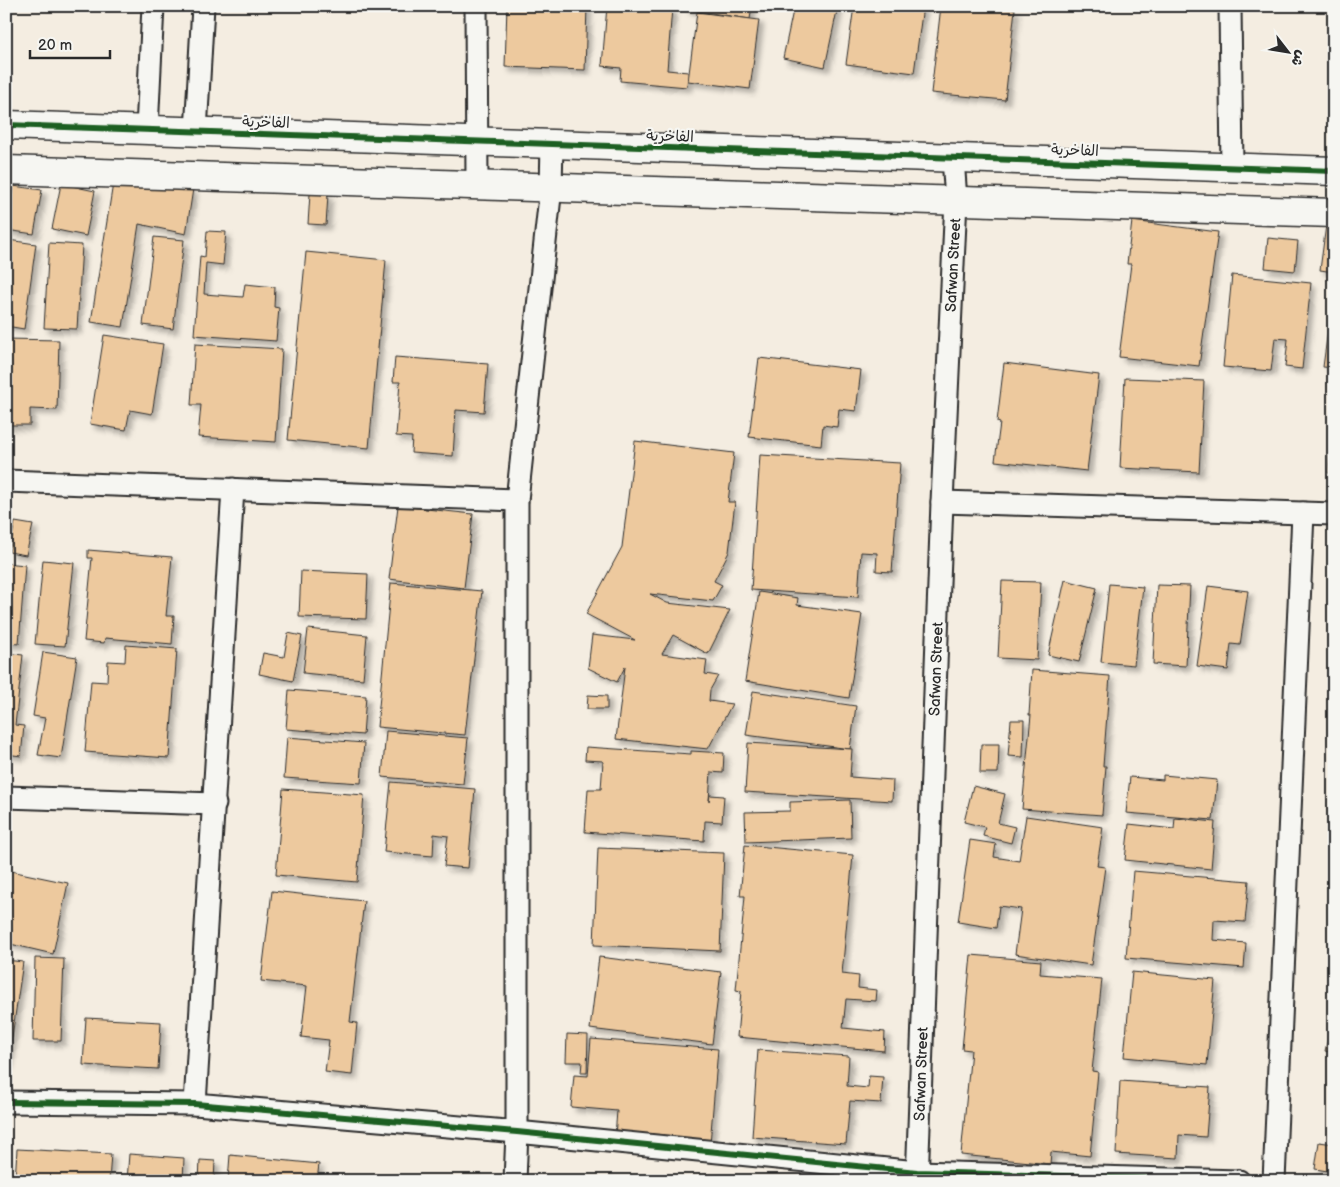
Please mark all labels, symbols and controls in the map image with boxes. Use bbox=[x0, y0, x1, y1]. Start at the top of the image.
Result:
scale bar bbox=[30, 28, 110, 60]
north arrow bbox=[1262, 28, 1312, 78]
text: 20 m bbox=[38, 36, 72, 55]
text: ش bbox=[1287, 47, 1310, 69]
street label: الفاخرية bbox=[242, 112, 290, 133]
street label: الفاخرية bbox=[646, 126, 694, 147]
street label: الفاخرية bbox=[1051, 140, 1099, 161]
street label: Safwan Street bbox=[942, 217, 965, 312]
street label: Safwan Street bbox=[925, 621, 948, 716]
street label: Safwan Street bbox=[910, 1026, 933, 1121]

